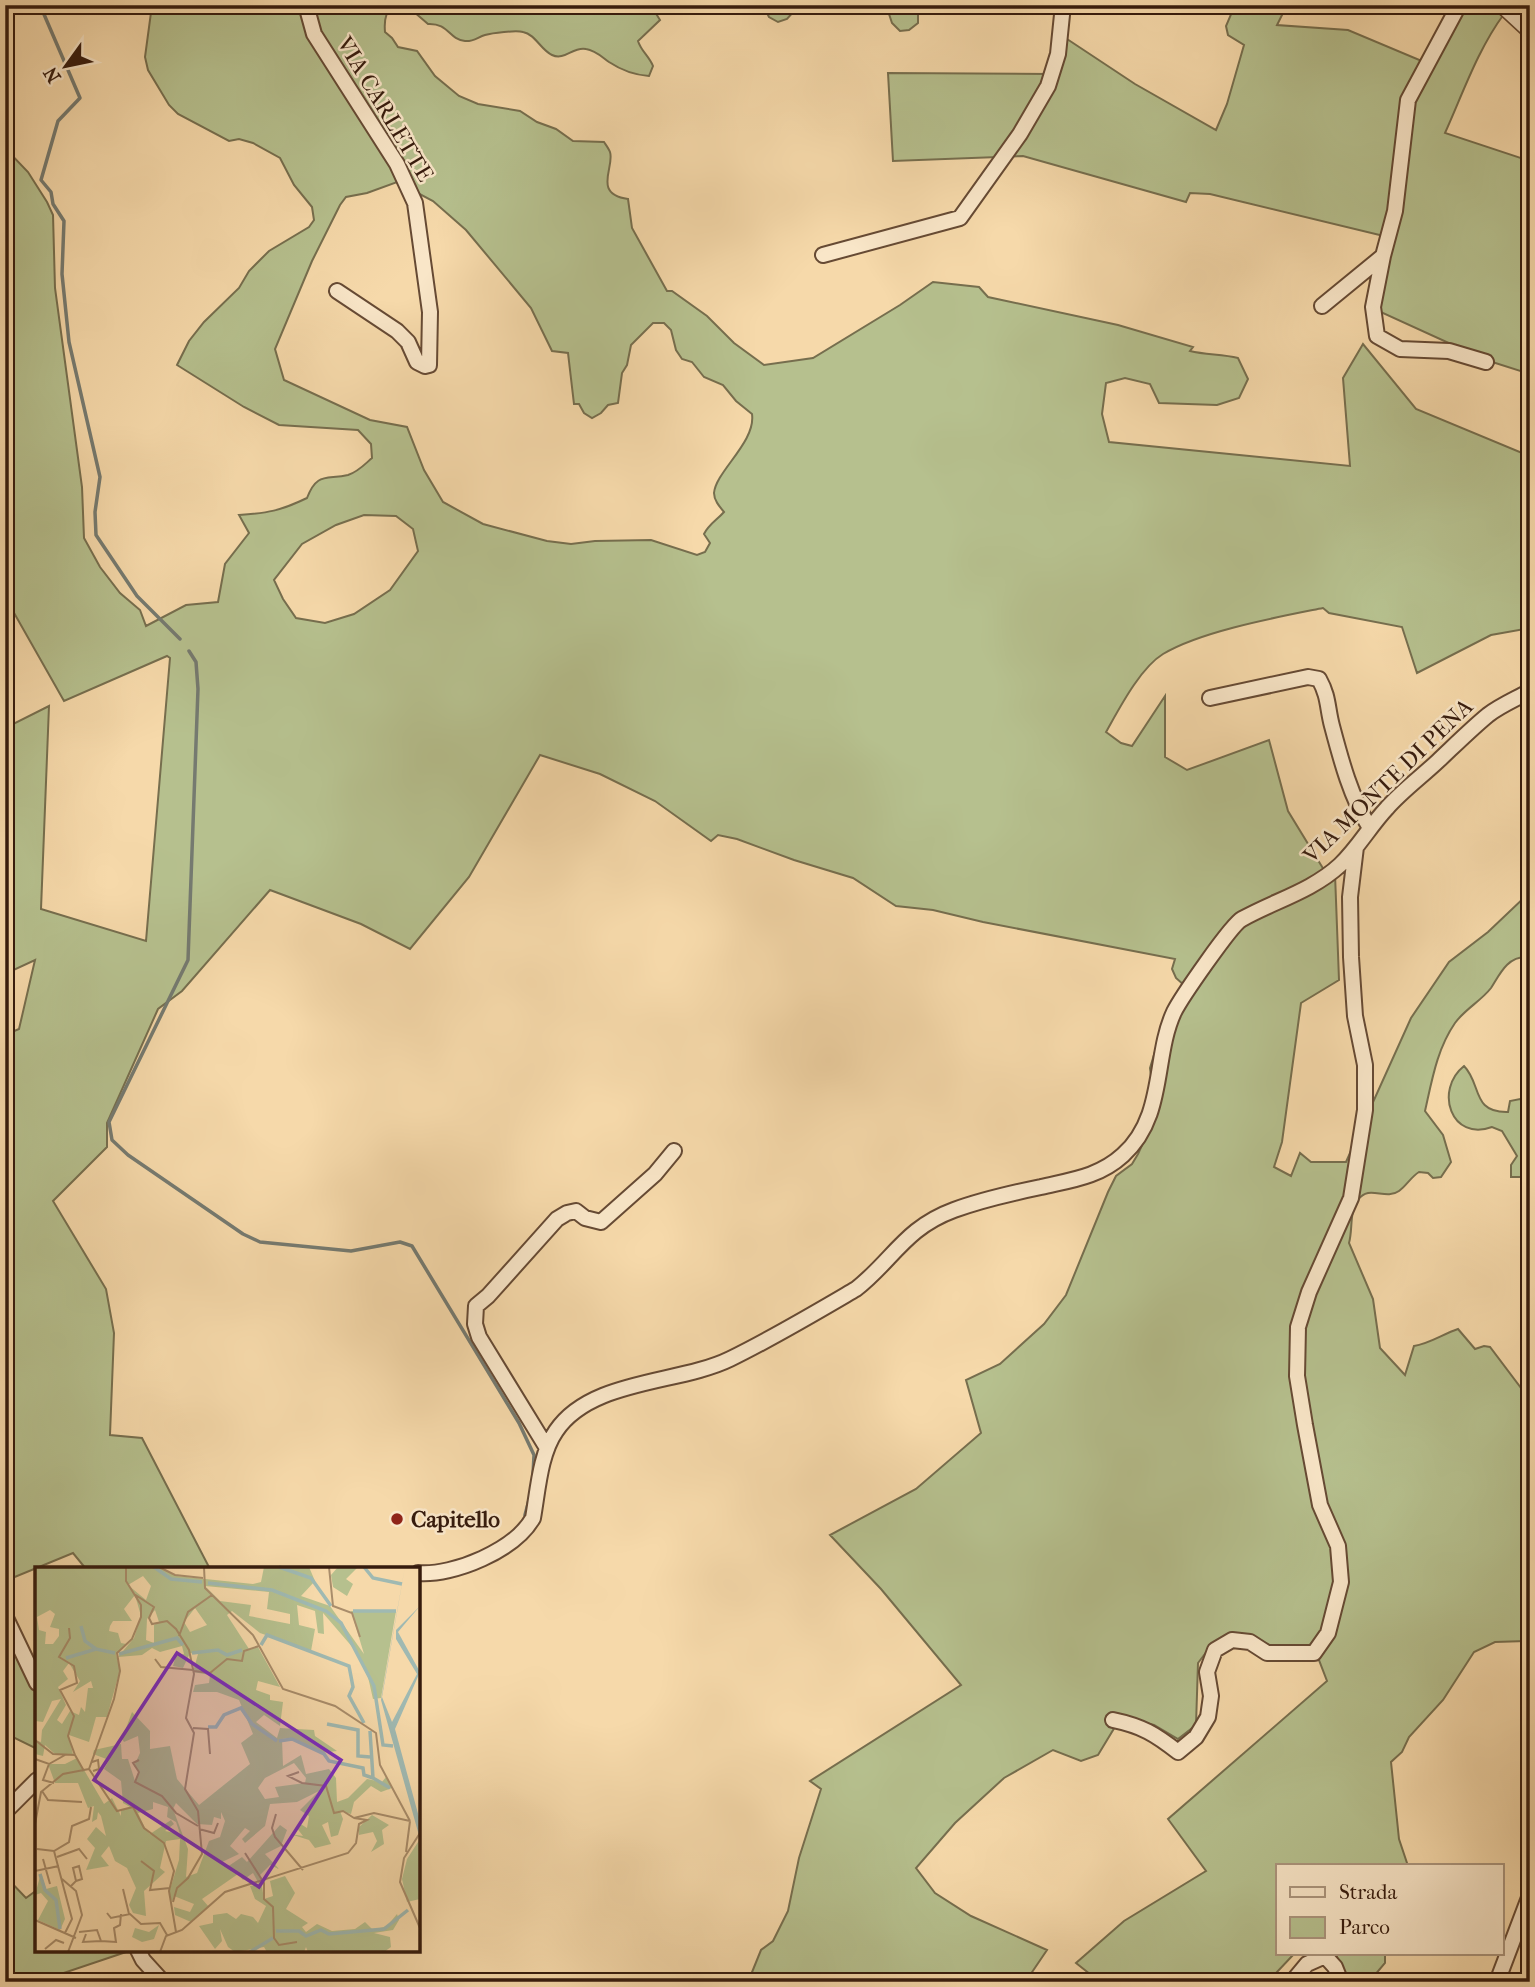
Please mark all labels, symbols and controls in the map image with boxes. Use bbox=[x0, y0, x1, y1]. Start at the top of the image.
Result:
street label: VIA CARLETTE bbox=[331, 31, 439, 186]
north arrow bbox=[32, 32, 102, 102]
text: N bbox=[39, 62, 66, 87]
street label: VIA MONTE DI PENA bbox=[1297, 692, 1479, 870]
place label: Capitello bbox=[411, 1506, 500, 1533]
marker: Capitello bbox=[389, 1511, 405, 1527]
inset map bbox=[35, 1567, 420, 1952]
legend bbox=[1276, 1864, 1504, 1955]
text: Strada bbox=[1339, 1880, 1397, 1904]
text: Parco bbox=[1339, 1915, 1390, 1939]

